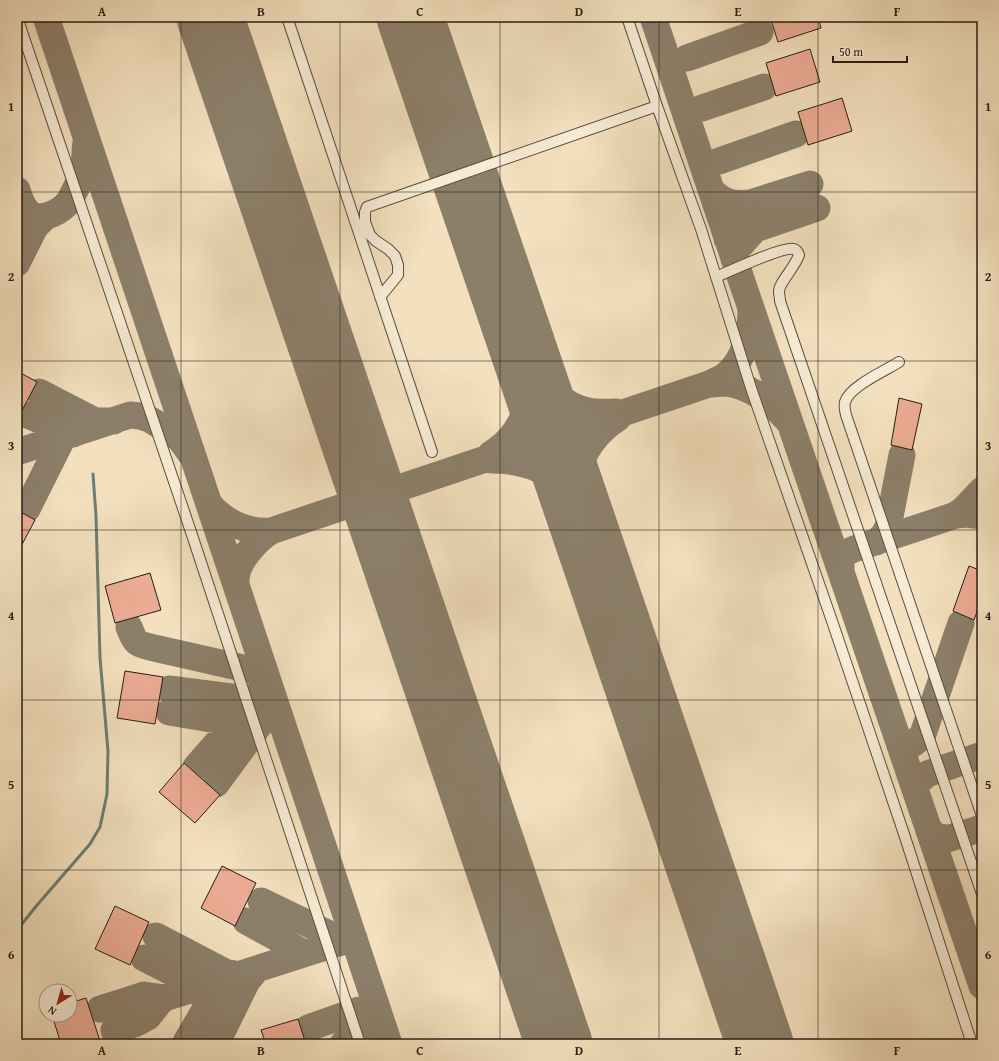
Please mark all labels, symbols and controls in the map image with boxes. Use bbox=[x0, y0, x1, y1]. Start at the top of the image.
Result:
text: A bbox=[98, 2, 107, 21]
text: B bbox=[257, 2, 265, 21]
text: C bbox=[416, 2, 424, 21]
text: D bbox=[575, 2, 583, 21]
text: E bbox=[735, 2, 742, 21]
text: F bbox=[894, 2, 901, 21]
scale bar bbox=[833, 38, 907, 64]
text: 50 m bbox=[839, 43, 863, 60]
text: 1 bbox=[8, 97, 14, 116]
text: 1 bbox=[985, 97, 991, 116]
text: 2 bbox=[8, 267, 15, 286]
text: 2 bbox=[985, 267, 992, 286]
text: 3 bbox=[8, 436, 14, 455]
text: 3 bbox=[985, 436, 991, 455]
text: 4 bbox=[8, 606, 15, 625]
text: 4 bbox=[985, 606, 992, 625]
text: 5 bbox=[8, 775, 15, 794]
text: 5 bbox=[985, 775, 992, 794]
text: 6 bbox=[8, 945, 15, 964]
text: 6 bbox=[985, 945, 992, 964]
north arrow bbox=[38, 983, 78, 1023]
text: N bbox=[44, 1002, 60, 1020]
text: A bbox=[98, 1041, 107, 1060]
text: B bbox=[257, 1041, 265, 1060]
text: C bbox=[416, 1041, 424, 1060]
text: D bbox=[575, 1041, 583, 1060]
text: E bbox=[735, 1041, 742, 1060]
text: F bbox=[894, 1041, 901, 1060]

